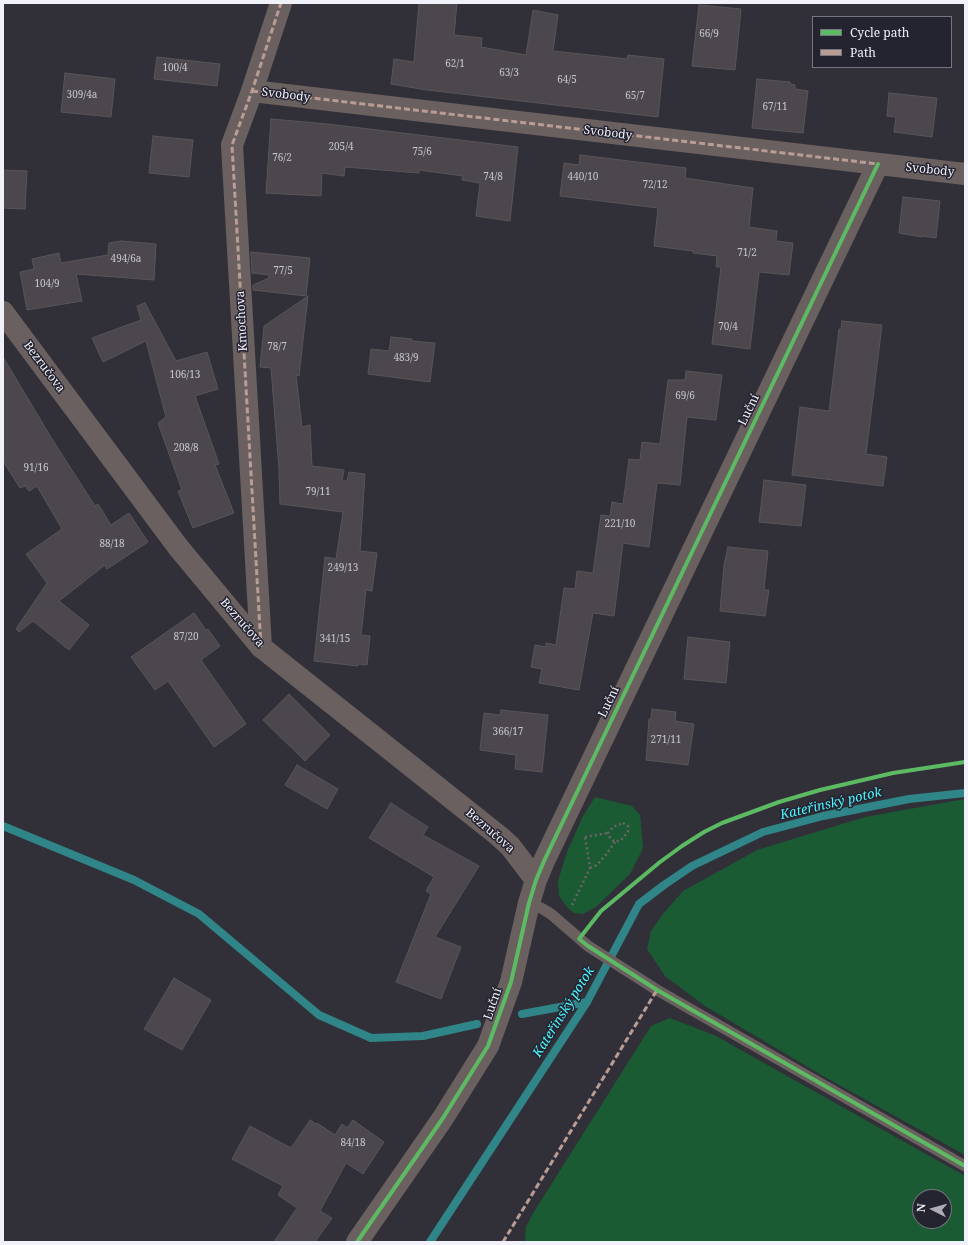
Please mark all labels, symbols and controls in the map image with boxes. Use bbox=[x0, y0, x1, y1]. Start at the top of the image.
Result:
legend bbox=[812, 16, 952, 68]
text: Cycle path bbox=[850, 24, 909, 41]
house number: 66/9 bbox=[699, 28, 719, 40]
text: Path bbox=[850, 44, 876, 61]
house number: 62/1 bbox=[445, 58, 465, 70]
house number: 100/4 bbox=[162, 62, 188, 74]
house number: 63/3 bbox=[499, 67, 519, 79]
house number: 64/5 bbox=[557, 74, 577, 86]
street label: Svobody bbox=[261, 85, 311, 105]
house number: 309/4a bbox=[67, 89, 97, 101]
house number: 65/7 bbox=[625, 90, 645, 102]
house number: 67/11 bbox=[762, 101, 788, 113]
street label: Svobody bbox=[583, 123, 633, 143]
house number: 205/4 bbox=[328, 141, 354, 153]
house number: 75/6 bbox=[412, 146, 432, 158]
house number: 76/2 bbox=[272, 152, 292, 164]
street label: Svobody bbox=[905, 160, 955, 180]
house number: 74/8 bbox=[483, 171, 503, 183]
house number: 440/10 bbox=[568, 171, 598, 183]
house number: 72/12 bbox=[642, 179, 668, 191]
house number: 71/2 bbox=[737, 247, 757, 259]
house number: 494/6a bbox=[111, 253, 141, 265]
house number: 77/5 bbox=[273, 265, 293, 277]
house number: 104/9 bbox=[34, 278, 60, 290]
street label: Kmochova bbox=[233, 290, 251, 352]
house number: 70/4 bbox=[718, 321, 738, 333]
street label: Bezručova bbox=[20, 339, 68, 395]
house number: 78/7 bbox=[267, 341, 287, 353]
house number: 483/9 bbox=[393, 352, 419, 364]
house number: 106/13 bbox=[170, 369, 200, 381]
house number: 69/6 bbox=[675, 390, 695, 402]
street label: Luční bbox=[735, 392, 763, 428]
house number: 208/8 bbox=[173, 442, 199, 454]
house number: 91/16 bbox=[23, 462, 49, 474]
house number: 79/11 bbox=[305, 486, 331, 498]
house number: 221/10 bbox=[605, 518, 635, 530]
house number: 88/18 bbox=[99, 538, 125, 550]
house number: 249/13 bbox=[328, 562, 358, 574]
street label: Bezručova bbox=[217, 596, 267, 650]
house number: 87/20 bbox=[173, 631, 199, 643]
house number: 341/15 bbox=[320, 633, 350, 645]
street label: Luční bbox=[595, 684, 623, 720]
house number: 366/17 bbox=[493, 726, 523, 738]
house number: 271/11 bbox=[651, 734, 681, 746]
water label: Kateřinský potok bbox=[779, 785, 883, 823]
street label: Bezručova bbox=[463, 806, 517, 856]
water label: Kateřinský potok bbox=[530, 964, 598, 1060]
street label: Luční bbox=[481, 986, 505, 1022]
house number: 84/18 bbox=[340, 1137, 366, 1149]
north arrow bbox=[912, 1189, 952, 1229]
text: N bbox=[913, 1203, 928, 1213]

